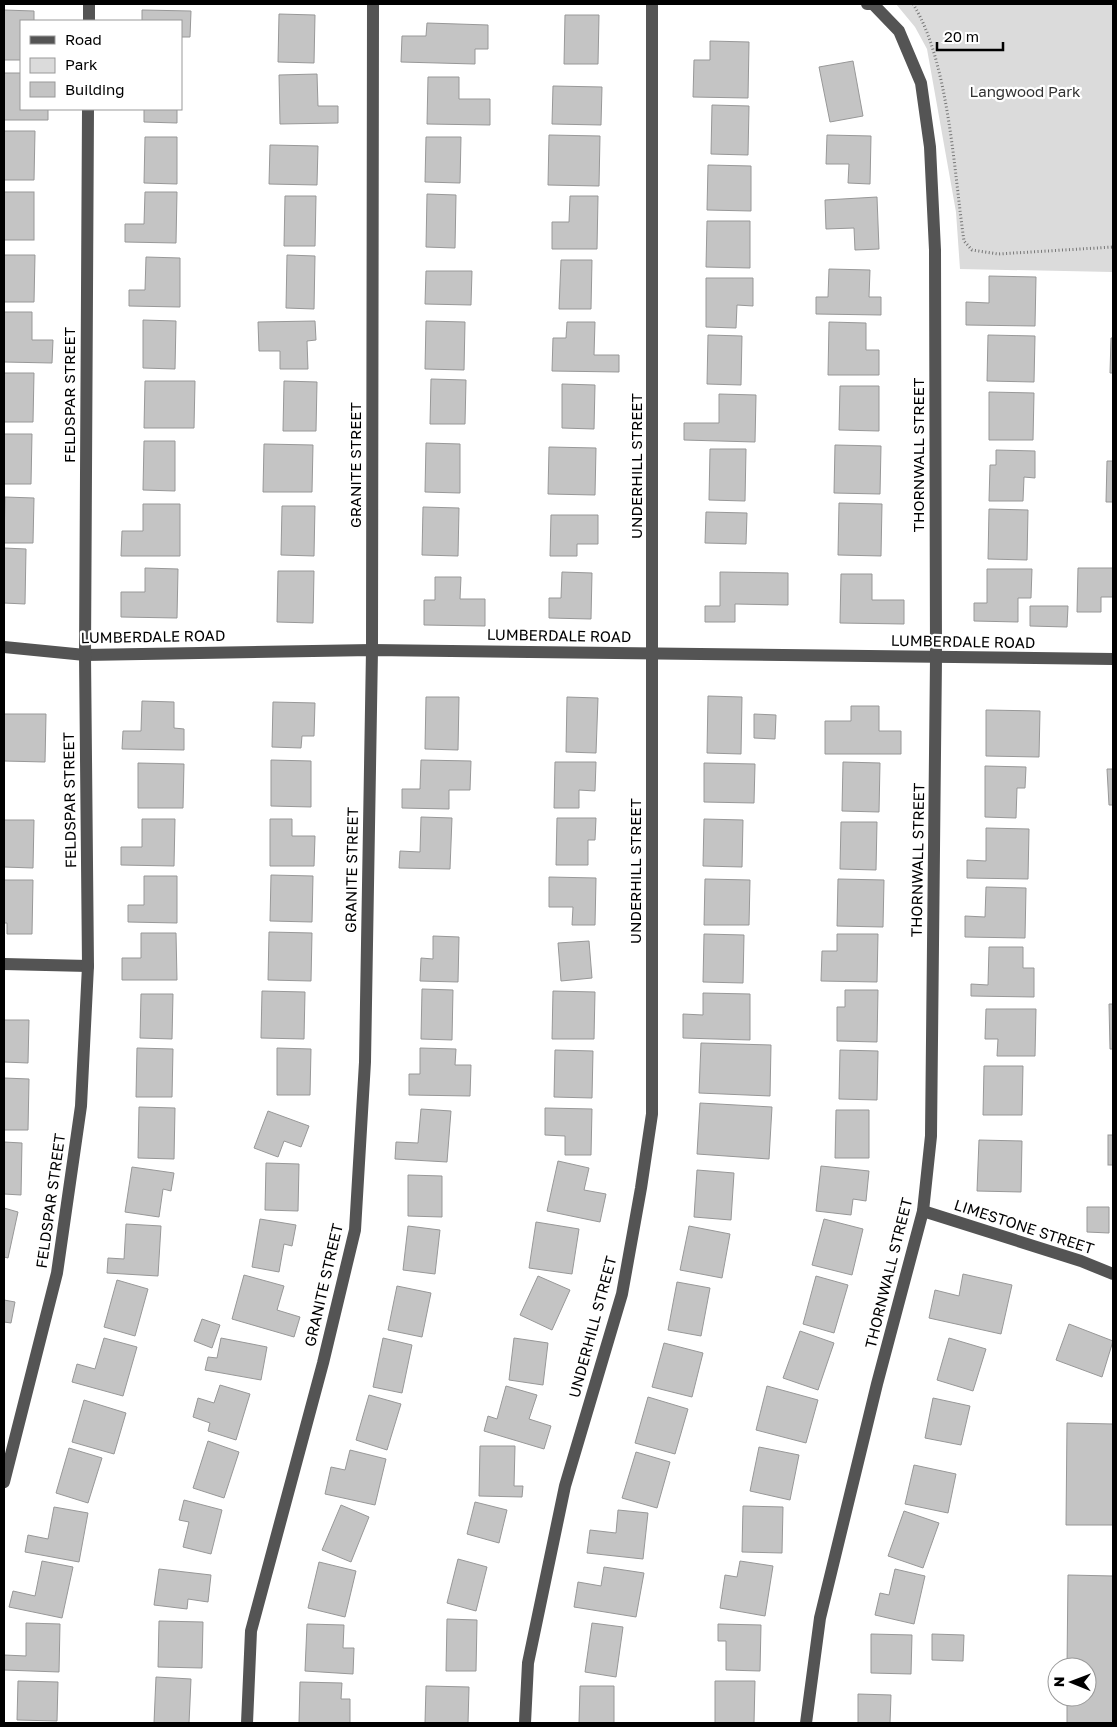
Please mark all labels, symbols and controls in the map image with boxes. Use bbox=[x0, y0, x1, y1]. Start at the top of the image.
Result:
legend bbox=[20, 20, 182, 110]
scale bar bbox=[937, 20, 1003, 52]
text: 20 m bbox=[944, 27, 979, 45]
text: Road bbox=[65, 30, 102, 48]
text: Park bbox=[65, 55, 98, 73]
text: Building bbox=[65, 80, 125, 98]
park label: Langwood Park bbox=[969, 82, 1081, 100]
street label: FELDSPAR STREET bbox=[60, 327, 78, 463]
street label: THORNWALL STREET bbox=[909, 378, 927, 532]
street label: UNDERHILL STREET bbox=[627, 393, 645, 539]
street label: GRANITE STREET bbox=[346, 402, 364, 528]
street label: LUMBERDALE ROAD bbox=[487, 625, 631, 645]
street label: LUMBERDALE ROAD bbox=[81, 626, 225, 646]
street label: LUMBERDALE ROAD bbox=[891, 631, 1035, 651]
street label: FELDSPAR STREET bbox=[59, 732, 79, 868]
street label: THORNWALL STREET bbox=[907, 783, 927, 937]
street label: UNDERHILL STREET bbox=[626, 798, 644, 944]
street label: GRANITE STREET bbox=[341, 807, 361, 933]
street label: FELDSPAR STREET bbox=[32, 1132, 68, 1269]
street label: LIMESTONE STREET bbox=[952, 1195, 1096, 1257]
street label: THORNWALL STREET bbox=[861, 1196, 915, 1350]
street label: GRANITE STREET bbox=[300, 1221, 346, 1348]
street label: UNDERHILL STREET bbox=[564, 1254, 620, 1400]
north arrow bbox=[1047, 1657, 1097, 1707]
text: N bbox=[1050, 1676, 1067, 1687]

